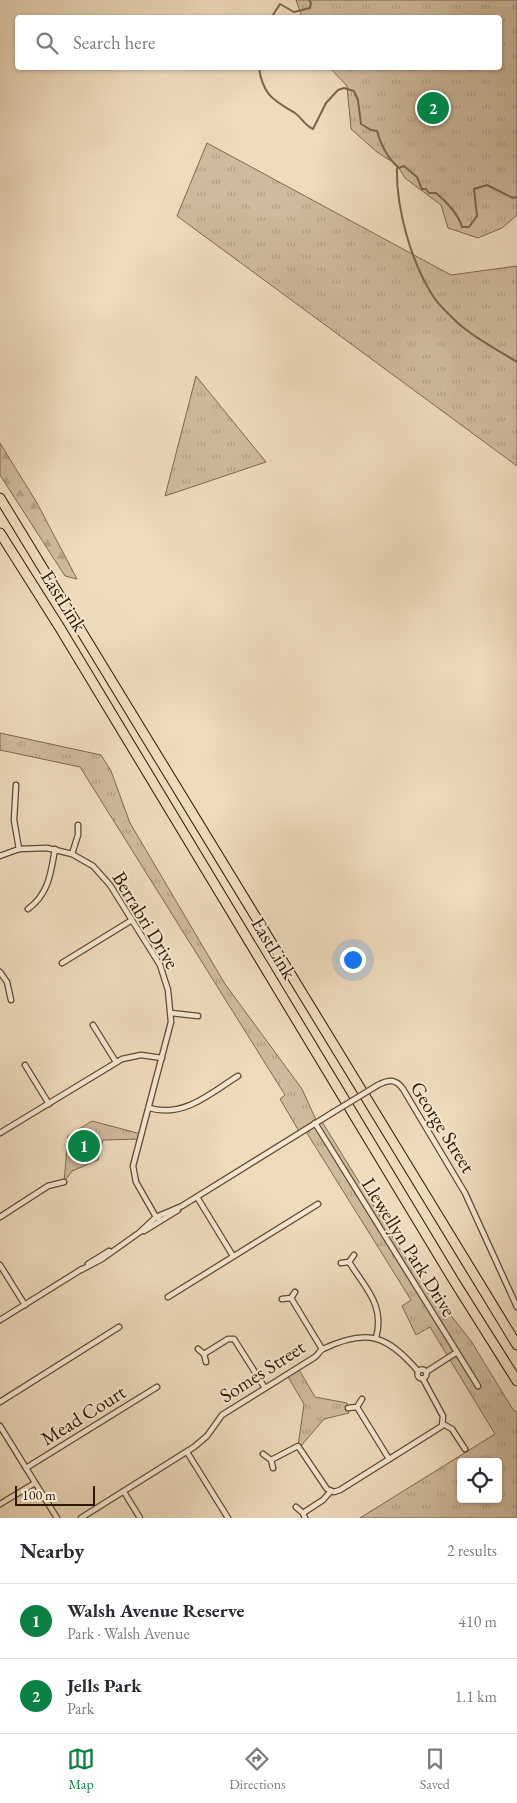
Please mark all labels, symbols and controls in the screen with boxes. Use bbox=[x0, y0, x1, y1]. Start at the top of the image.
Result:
search box bbox=[15, 15, 502, 70]
icon: search bbox=[33, 29, 61, 57]
text: Search here bbox=[73, 30, 155, 55]
pin: 2 bbox=[417, 89, 449, 127]
street label: EastLink bbox=[35, 565, 93, 637]
street label: Berrabri Drive bbox=[107, 866, 185, 974]
street label: EastLink bbox=[245, 912, 303, 984]
your location bbox=[340, 947, 366, 973]
street label: George Street bbox=[405, 1076, 482, 1178]
pin: 1 bbox=[68, 1127, 100, 1165]
street label: Llewellyn Park Drive bbox=[356, 1173, 462, 1321]
street label: Somes Street bbox=[214, 1333, 310, 1408]
street label: Mead Court bbox=[36, 1378, 131, 1451]
map controls bbox=[457, 1458, 502, 1503]
button: locate bbox=[457, 1458, 502, 1503]
scale bar bbox=[15, 1483, 95, 1506]
text: 100 m bbox=[22, 1486, 56, 1504]
text: Nearby bbox=[20, 1537, 84, 1564]
text: 2 results bbox=[447, 1540, 497, 1561]
text: Walsh Avenue Reserve bbox=[67, 1598, 244, 1623]
text: 1 bbox=[32, 1611, 40, 1632]
text: 410 m bbox=[458, 1611, 497, 1632]
text: Park · Walsh Avenue bbox=[67, 1623, 190, 1644]
text: Jells Park bbox=[67, 1673, 142, 1698]
text: 2 bbox=[32, 1686, 40, 1707]
text: 1.1 km bbox=[455, 1686, 497, 1707]
text: Park bbox=[67, 1698, 94, 1719]
tab: Map bbox=[67, 1745, 95, 1793]
tab: Directions bbox=[229, 1745, 286, 1793]
tab: Saved bbox=[420, 1745, 450, 1793]

